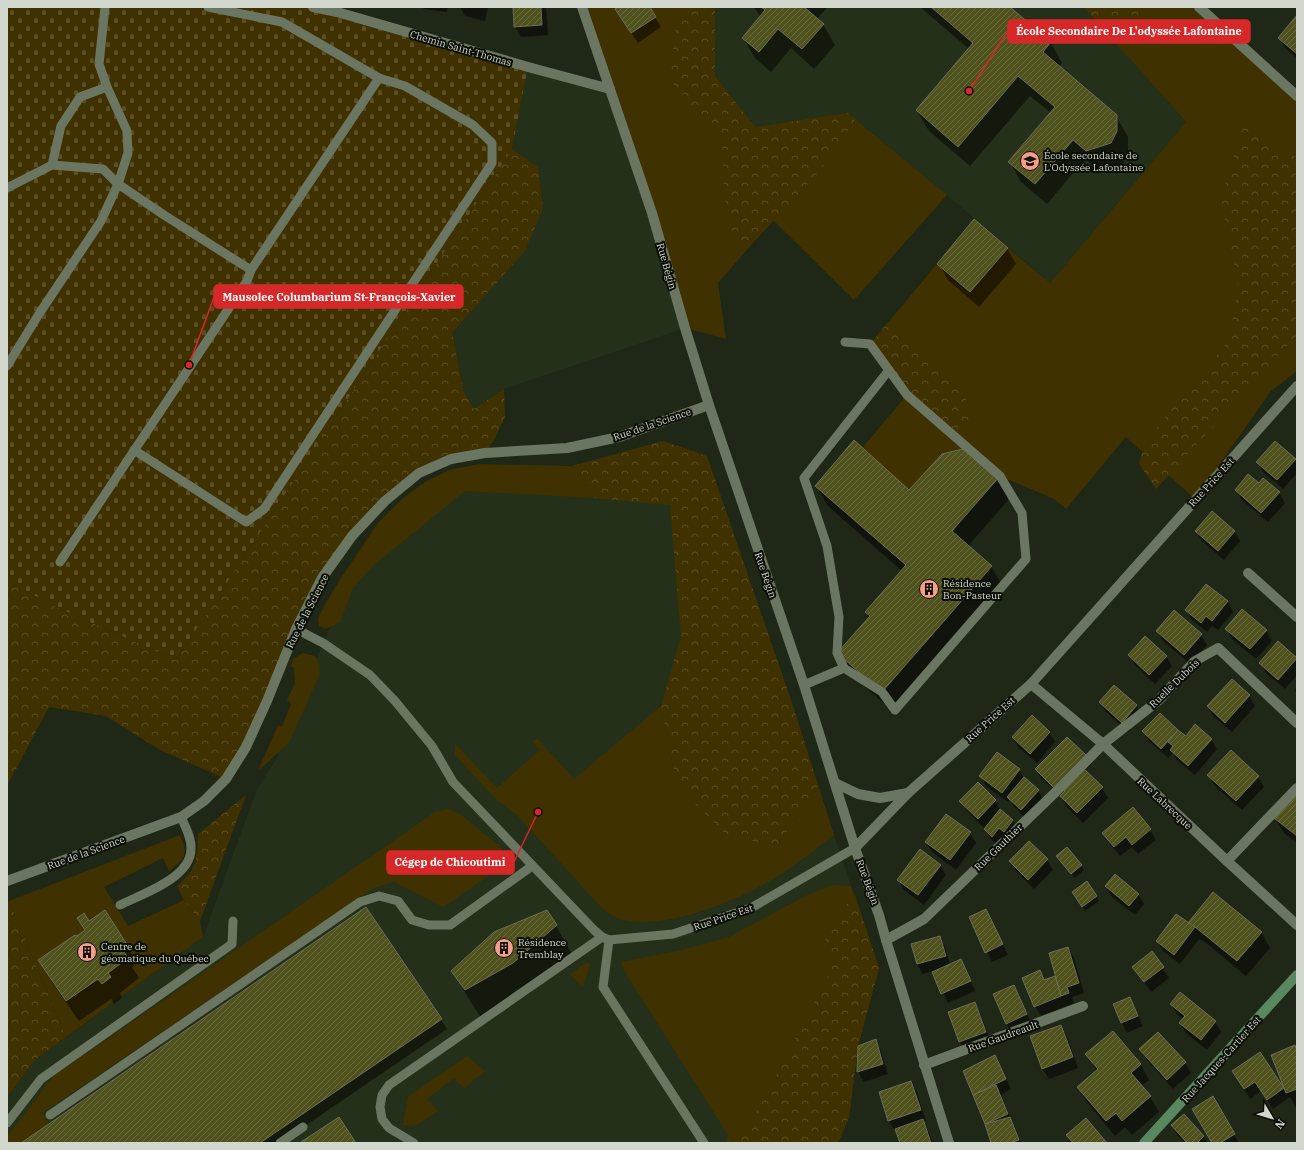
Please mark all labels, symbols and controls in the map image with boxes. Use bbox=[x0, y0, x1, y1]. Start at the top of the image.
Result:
callout: École Secondaire De L'odyssée Lafontaine bbox=[1008, 20, 1250, 43]
text: École Secondaire De L'odyssée Lafontaine bbox=[1016, 23, 1242, 38]
street label: Chemin Saint-Thomas bbox=[408, 28, 513, 69]
place label: École secondaire de L'Odyssée Lafontaine bbox=[1044, 149, 1143, 174]
school or university icon: École secondaire de L'Odyssée Lafontaine bbox=[1019, 150, 1041, 172]
street label: Rue Bégin bbox=[654, 241, 679, 291]
callout: Mausolee Columbarium St-François-Xavier bbox=[214, 285, 463, 308]
text: Mausolee Columbarium St-François-Xavier bbox=[222, 290, 456, 304]
street label: Rue de la Science bbox=[612, 405, 693, 444]
street label: Rue Price Est bbox=[1186, 455, 1237, 510]
street label: Rue Bégin bbox=[752, 551, 780, 600]
street label: Rue de la Science bbox=[283, 572, 332, 650]
place label: Résidence Bon-Pasteur bbox=[943, 577, 1002, 602]
building icon: Résidence Bon-Pasteur bbox=[918, 578, 940, 600]
street label: Ruelle Dubois bbox=[1146, 656, 1202, 711]
street label: Rue Price Est bbox=[963, 694, 1018, 745]
street label: Rue Labrecque bbox=[1135, 775, 1195, 832]
street label: Rue Gauthier bbox=[971, 821, 1026, 874]
street label: Rue de la Science bbox=[46, 832, 127, 873]
callout: Cégep de Chicoutimi bbox=[387, 851, 514, 874]
text: Cégep de Chicoutimi bbox=[395, 855, 506, 869]
street label: Rue Bégin bbox=[853, 858, 882, 907]
street label: Rue Price Est bbox=[692, 901, 755, 934]
place label: Résidence Tremblay bbox=[518, 936, 566, 961]
building icon: Résidence Tremblay bbox=[493, 937, 515, 959]
place label: Centre de géomatique du Québec bbox=[101, 940, 209, 965]
building icon: Centre de géomatique du Québec bbox=[76, 941, 98, 963]
street label: Rue Jacques-Cartier Est bbox=[1179, 1013, 1264, 1105]
street label: Rue Gaudreault bbox=[966, 1018, 1040, 1055]
north arrow bbox=[1252, 1098, 1292, 1138]
text: N bbox=[1272, 1116, 1288, 1132]

